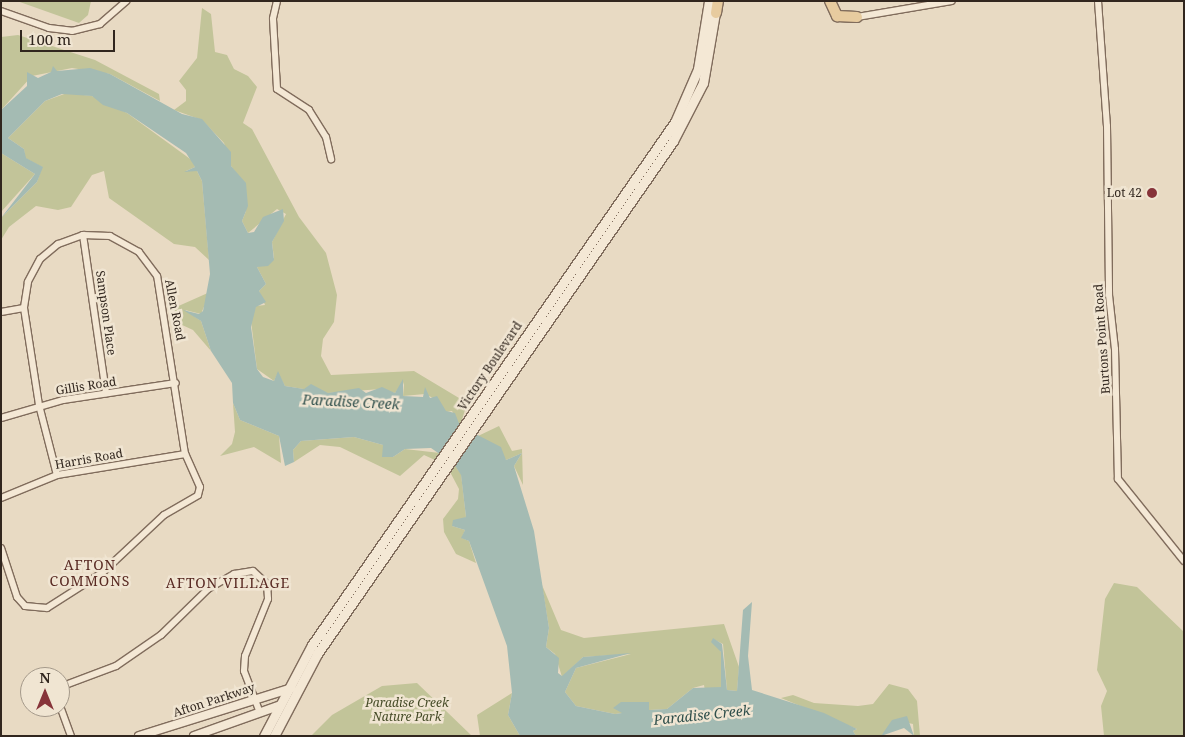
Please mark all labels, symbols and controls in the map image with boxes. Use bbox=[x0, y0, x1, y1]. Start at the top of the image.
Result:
scale bar bbox=[22, 20, 118, 52]
text: 100 m bbox=[28, 29, 71, 49]
place label: Lot 42 bbox=[1107, 186, 1142, 200]
marker: Lot 42 bbox=[1146, 187, 1158, 199]
street label: Sampson Place bbox=[93, 270, 119, 356]
street label: Allen Road bbox=[162, 278, 188, 342]
street label: Burtons Point Road bbox=[1091, 283, 1113, 395]
street label: Victory Boulevard bbox=[455, 319, 525, 413]
street label: Gillis Road bbox=[55, 374, 117, 398]
water label: Paradise Creek bbox=[302, 391, 400, 413]
street label: Harris Road bbox=[54, 446, 124, 472]
district label: AFTON COMMONS bbox=[49, 557, 131, 590]
district label: AFTON VILLAGE bbox=[164, 575, 292, 591]
north arrow bbox=[20, 667, 70, 717]
text: N bbox=[39, 668, 51, 687]
street label: Afton Parkway bbox=[171, 680, 257, 720]
park label: Paradise Creek Nature Park bbox=[365, 696, 449, 724]
water label: Paradise Creek bbox=[653, 702, 751, 728]

